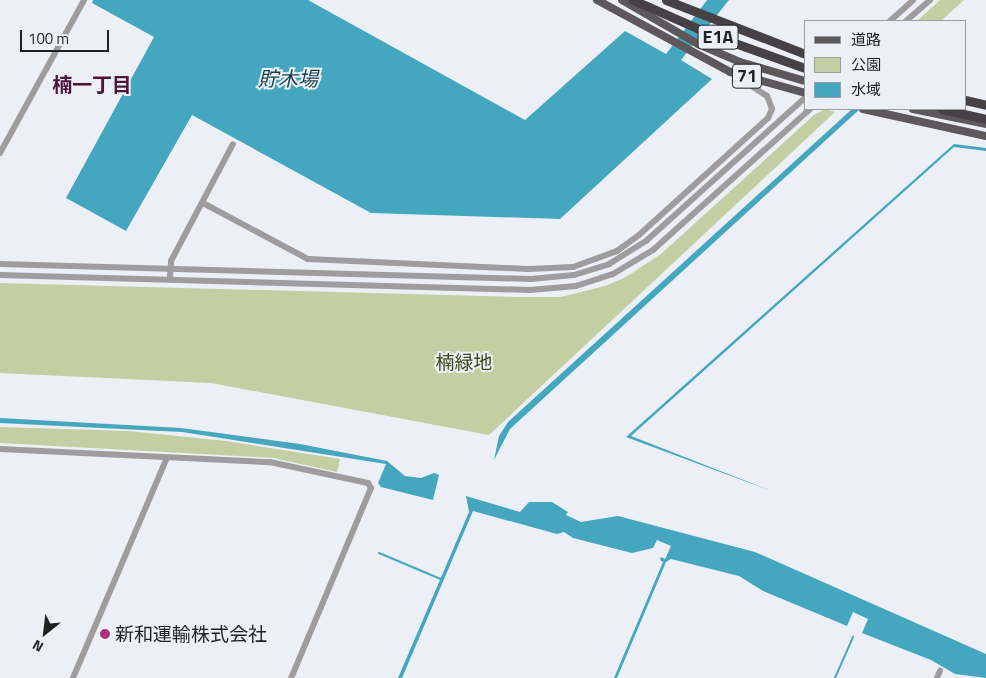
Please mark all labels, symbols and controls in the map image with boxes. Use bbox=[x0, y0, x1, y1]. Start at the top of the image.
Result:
scale bar bbox=[22, 20, 111, 52]
legend bbox=[804, 20, 966, 110]
road number: E1A bbox=[697, 22, 739, 52]
text: 100 m bbox=[28, 27, 69, 50]
text: 道路 bbox=[851, 28, 881, 51]
text: 公園 bbox=[851, 53, 881, 76]
road number: 71 bbox=[731, 60, 763, 92]
water label: 貯木場 bbox=[258, 66, 318, 90]
district label: 楠一丁目 bbox=[52, 72, 132, 96]
text: 水域 bbox=[851, 78, 881, 101]
park label: 楠緑地 bbox=[436, 351, 492, 373]
north arrow bbox=[20, 608, 70, 658]
place label: 新和運輸株式会社 bbox=[115, 623, 267, 645]
marker: 新和運輸株式会社 bbox=[99, 628, 111, 640]
text: N bbox=[28, 635, 47, 658]

